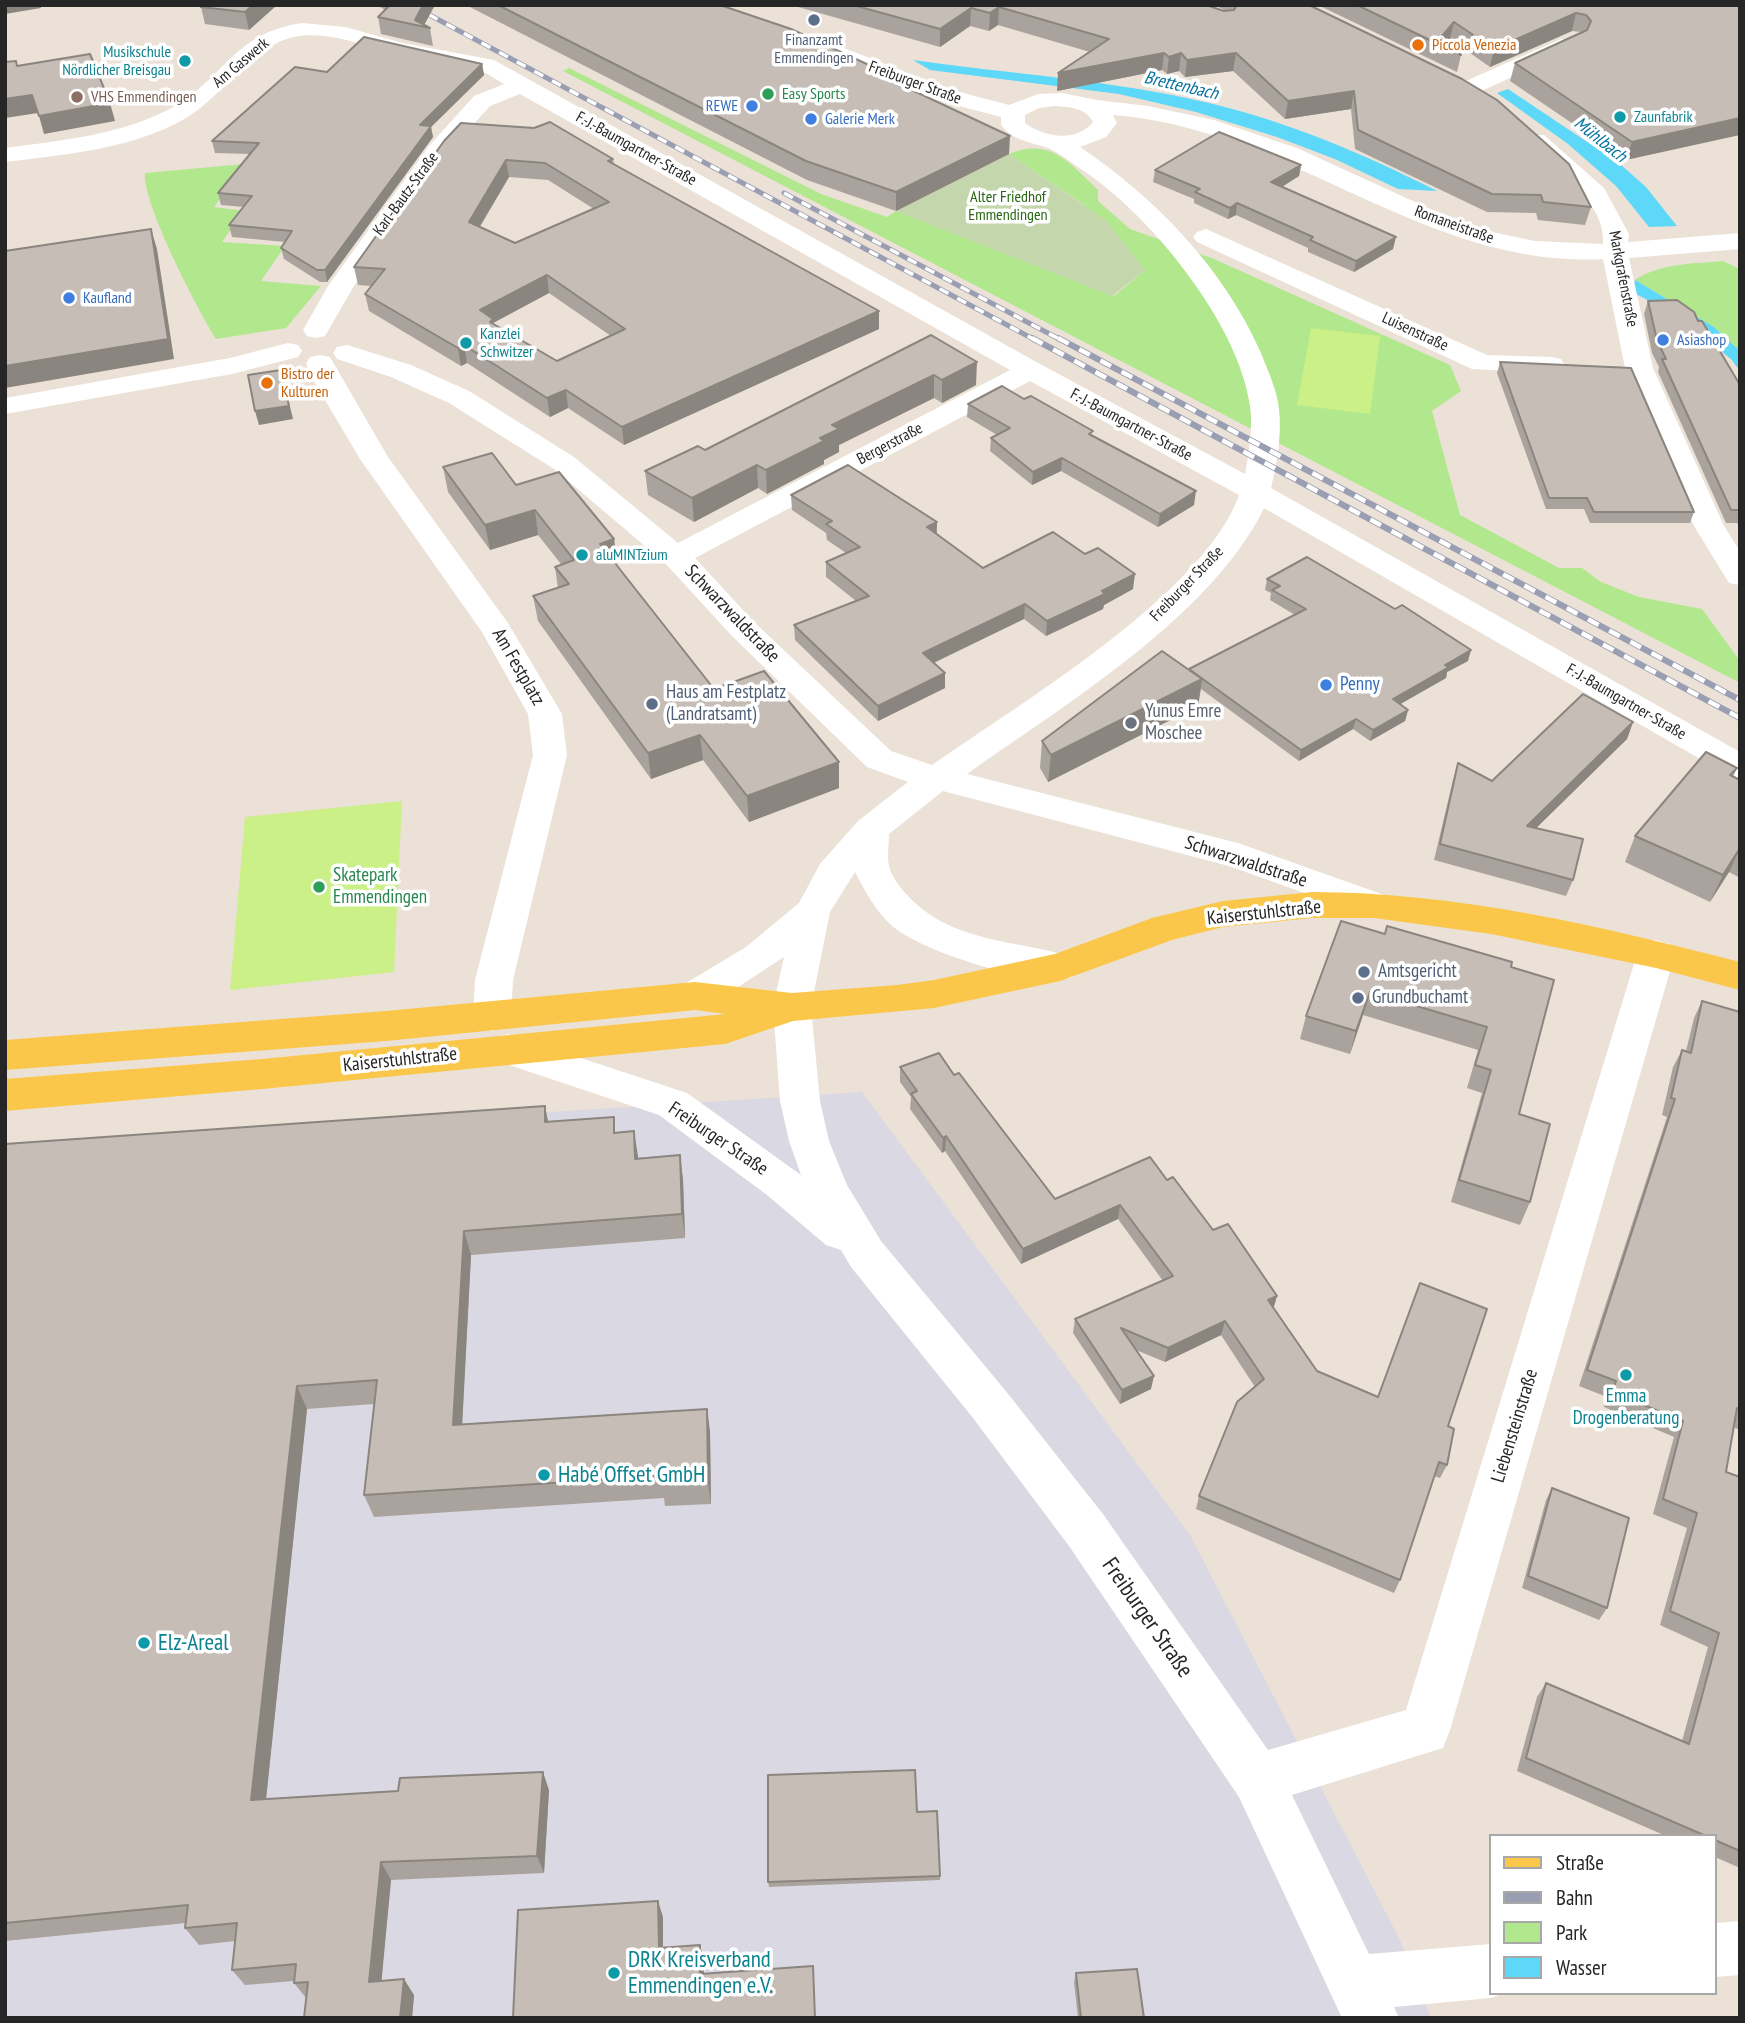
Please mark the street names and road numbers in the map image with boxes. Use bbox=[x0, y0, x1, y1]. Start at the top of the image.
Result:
street label: Am Gaswerk bbox=[209, 34, 273, 92]
street label: Freiburger Straße bbox=[866, 57, 964, 109]
street label: F.-J.-Baumgartner-Straße bbox=[572, 108, 700, 190]
street label: Karl-Bautz-Straße bbox=[369, 149, 443, 239]
street label: Romaneistraße bbox=[1412, 202, 1496, 248]
street label: Markgrafenstraße bbox=[1604, 229, 1642, 329]
street label: Luisenstraße bbox=[1379, 308, 1451, 356]
street label: F.-J.-Baumgartner-Straße bbox=[1067, 385, 1195, 465]
street label: Bergerstraße bbox=[854, 419, 926, 469]
street label: Freiburger Straße bbox=[1146, 542, 1228, 626]
street label: Schwarzwaldstraße bbox=[680, 560, 784, 668]
street label: Am Festplatz bbox=[487, 624, 549, 710]
street label: F.-J.-Baumgartner-Straße bbox=[1563, 660, 1689, 744]
street label: Schwarzwaldstraße bbox=[1182, 832, 1310, 892]
street label: Kaiserstuhlstraße bbox=[1206, 896, 1322, 930]
street label: Kaiserstuhlstraße bbox=[342, 1043, 458, 1077]
street label: Freiburger Straße bbox=[664, 1097, 772, 1181]
street label: Liebensteinstraße bbox=[1487, 1366, 1543, 1486]
street label: Freiburger Straße bbox=[1096, 1553, 1198, 1683]

